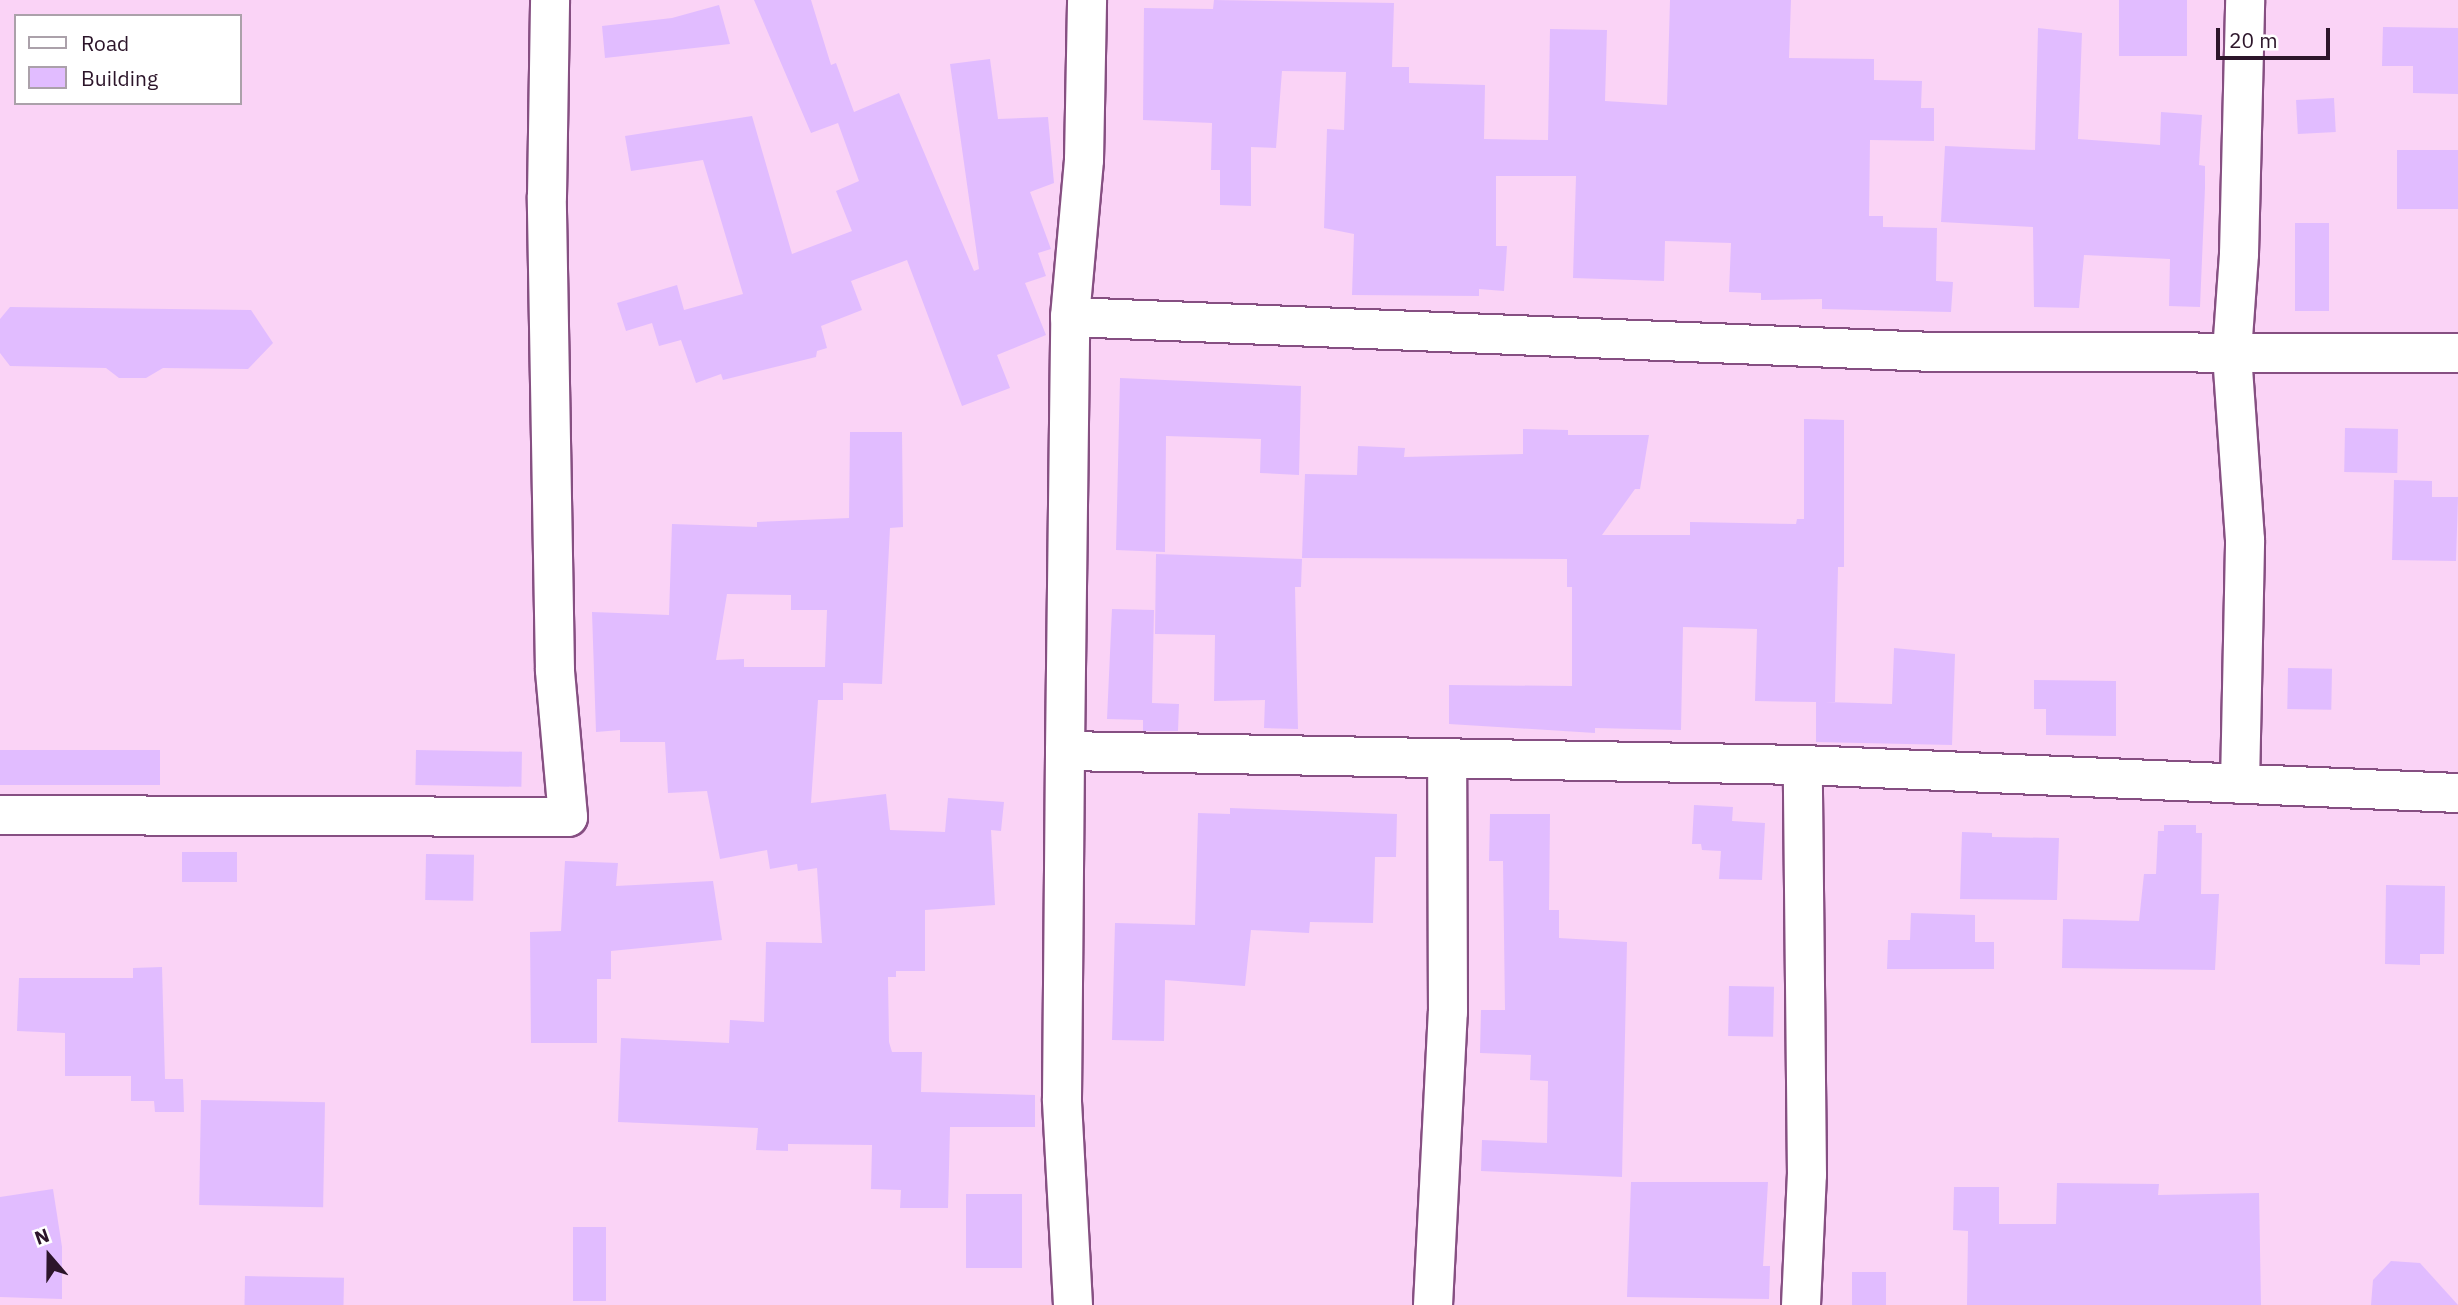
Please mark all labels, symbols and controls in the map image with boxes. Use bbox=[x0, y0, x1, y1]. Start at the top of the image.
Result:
legend bbox=[14, 14, 242, 105]
scale bar bbox=[2220, 14, 2334, 58]
text: 20 m bbox=[2229, 26, 2278, 54]
text: Road bbox=[81, 29, 129, 57]
text: Building bbox=[81, 64, 158, 92]
north arrow bbox=[14, 1221, 84, 1291]
text: N bbox=[31, 1223, 52, 1250]

